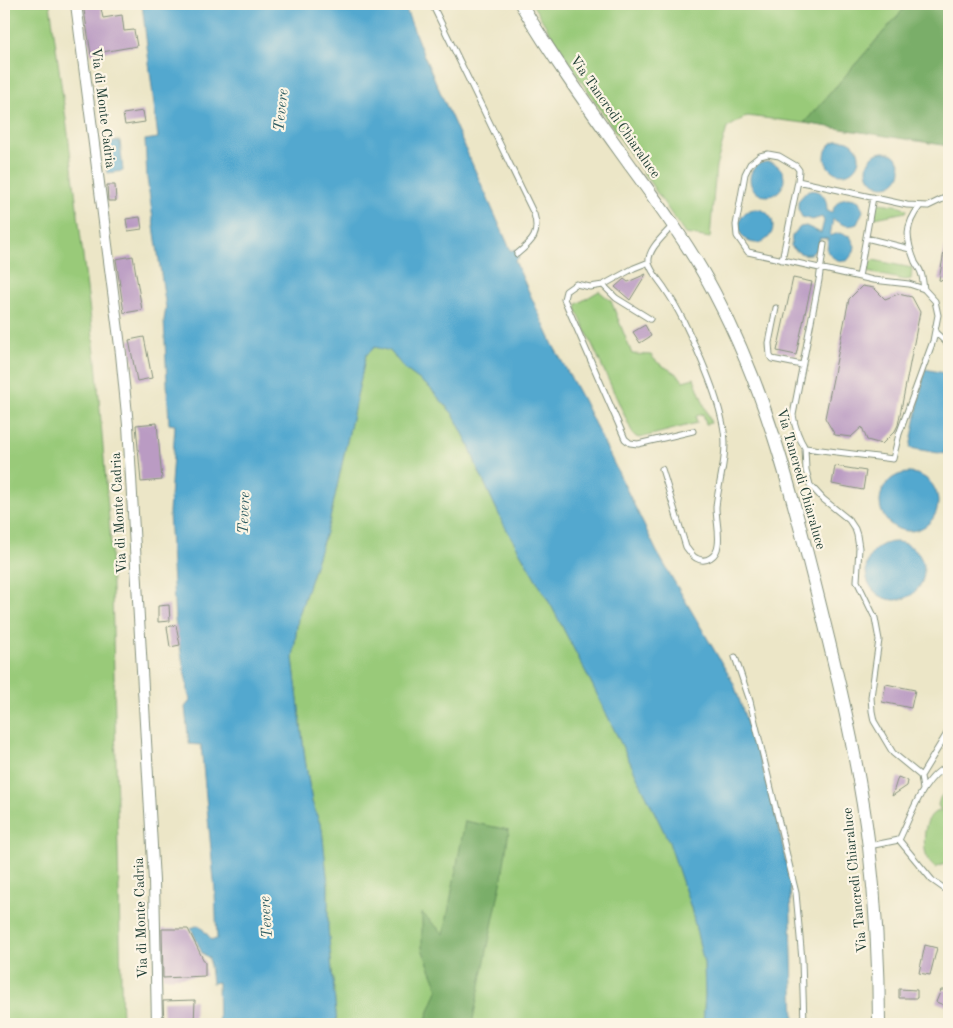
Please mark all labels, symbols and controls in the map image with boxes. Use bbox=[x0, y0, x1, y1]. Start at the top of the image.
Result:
street label: Via di Monte Cadria bbox=[89, 47, 117, 169]
street label: Via Tancredi Chiaraluce bbox=[567, 53, 663, 181]
water label: Tevere bbox=[272, 88, 292, 132]
street label: Via Tancredi Chiaraluce bbox=[774, 407, 828, 551]
street label: Via di Monte Cadria bbox=[109, 452, 129, 574]
water label: Tevere bbox=[237, 492, 253, 534]
street label: Via Tancredi Chiaraluce bbox=[840, 807, 870, 953]
street label: Via di Monte Cadria bbox=[132, 857, 150, 979]
water label: Tevere bbox=[258, 895, 276, 939]

